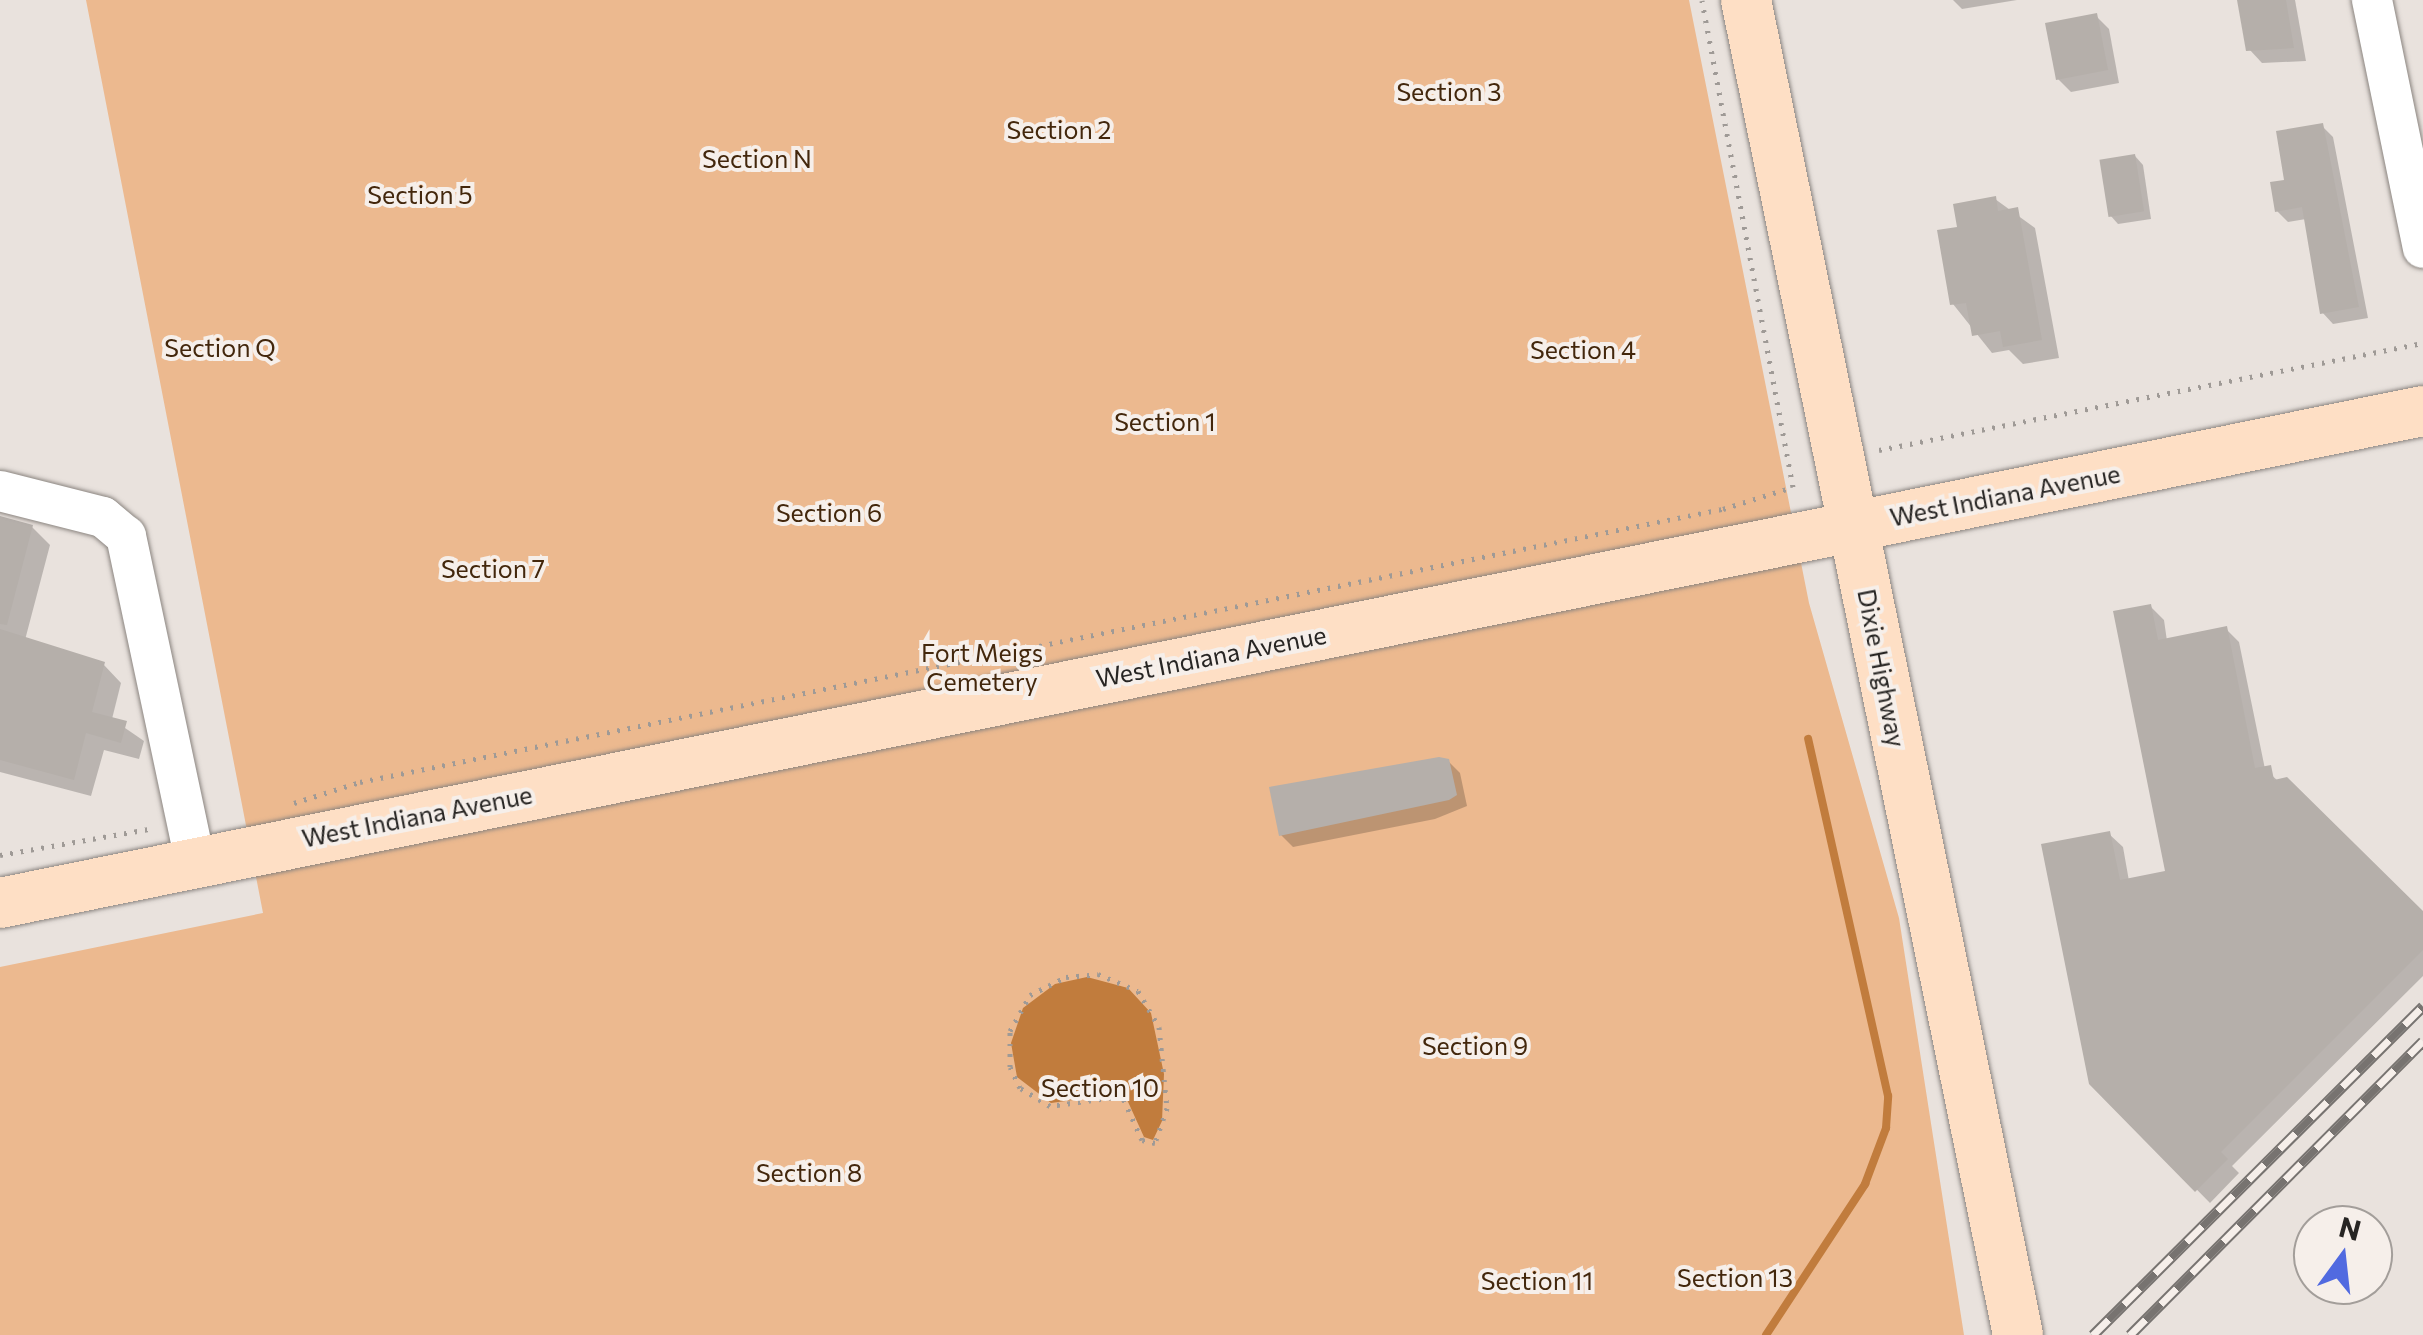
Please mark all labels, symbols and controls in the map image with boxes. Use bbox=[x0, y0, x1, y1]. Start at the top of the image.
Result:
park label: Section 3 bbox=[1396, 76, 1502, 106]
park label: Section 2 bbox=[1007, 114, 1111, 144]
park label: Section N bbox=[702, 143, 812, 173]
park label: Section 5 bbox=[367, 179, 473, 209]
park label: Section Q bbox=[164, 332, 276, 362]
park label: Section 4 bbox=[1530, 334, 1636, 364]
park label: Section 1 bbox=[1114, 406, 1216, 436]
street label: West Indiana Avenue bbox=[1887, 458, 2123, 532]
park label: Section 6 bbox=[776, 497, 882, 527]
park label: Section 7 bbox=[441, 553, 545, 583]
street label: Dixie Highway bbox=[1852, 586, 1912, 750]
street label: West Indiana Avenue bbox=[1093, 619, 1329, 693]
park label: Fort Meigs Cemetery bbox=[921, 638, 1043, 697]
street label: West Indiana Avenue bbox=[299, 779, 535, 853]
park label: Section 9 bbox=[1422, 1030, 1528, 1060]
park label: Section 10 bbox=[1041, 1072, 1159, 1102]
park label: Section 8 bbox=[756, 1157, 862, 1187]
north arrow bbox=[2293, 1205, 2393, 1305]
text: N bbox=[2336, 1209, 2365, 1247]
park label: Section 13 bbox=[1677, 1262, 1793, 1292]
park label: Section 11 bbox=[1481, 1265, 1593, 1295]

